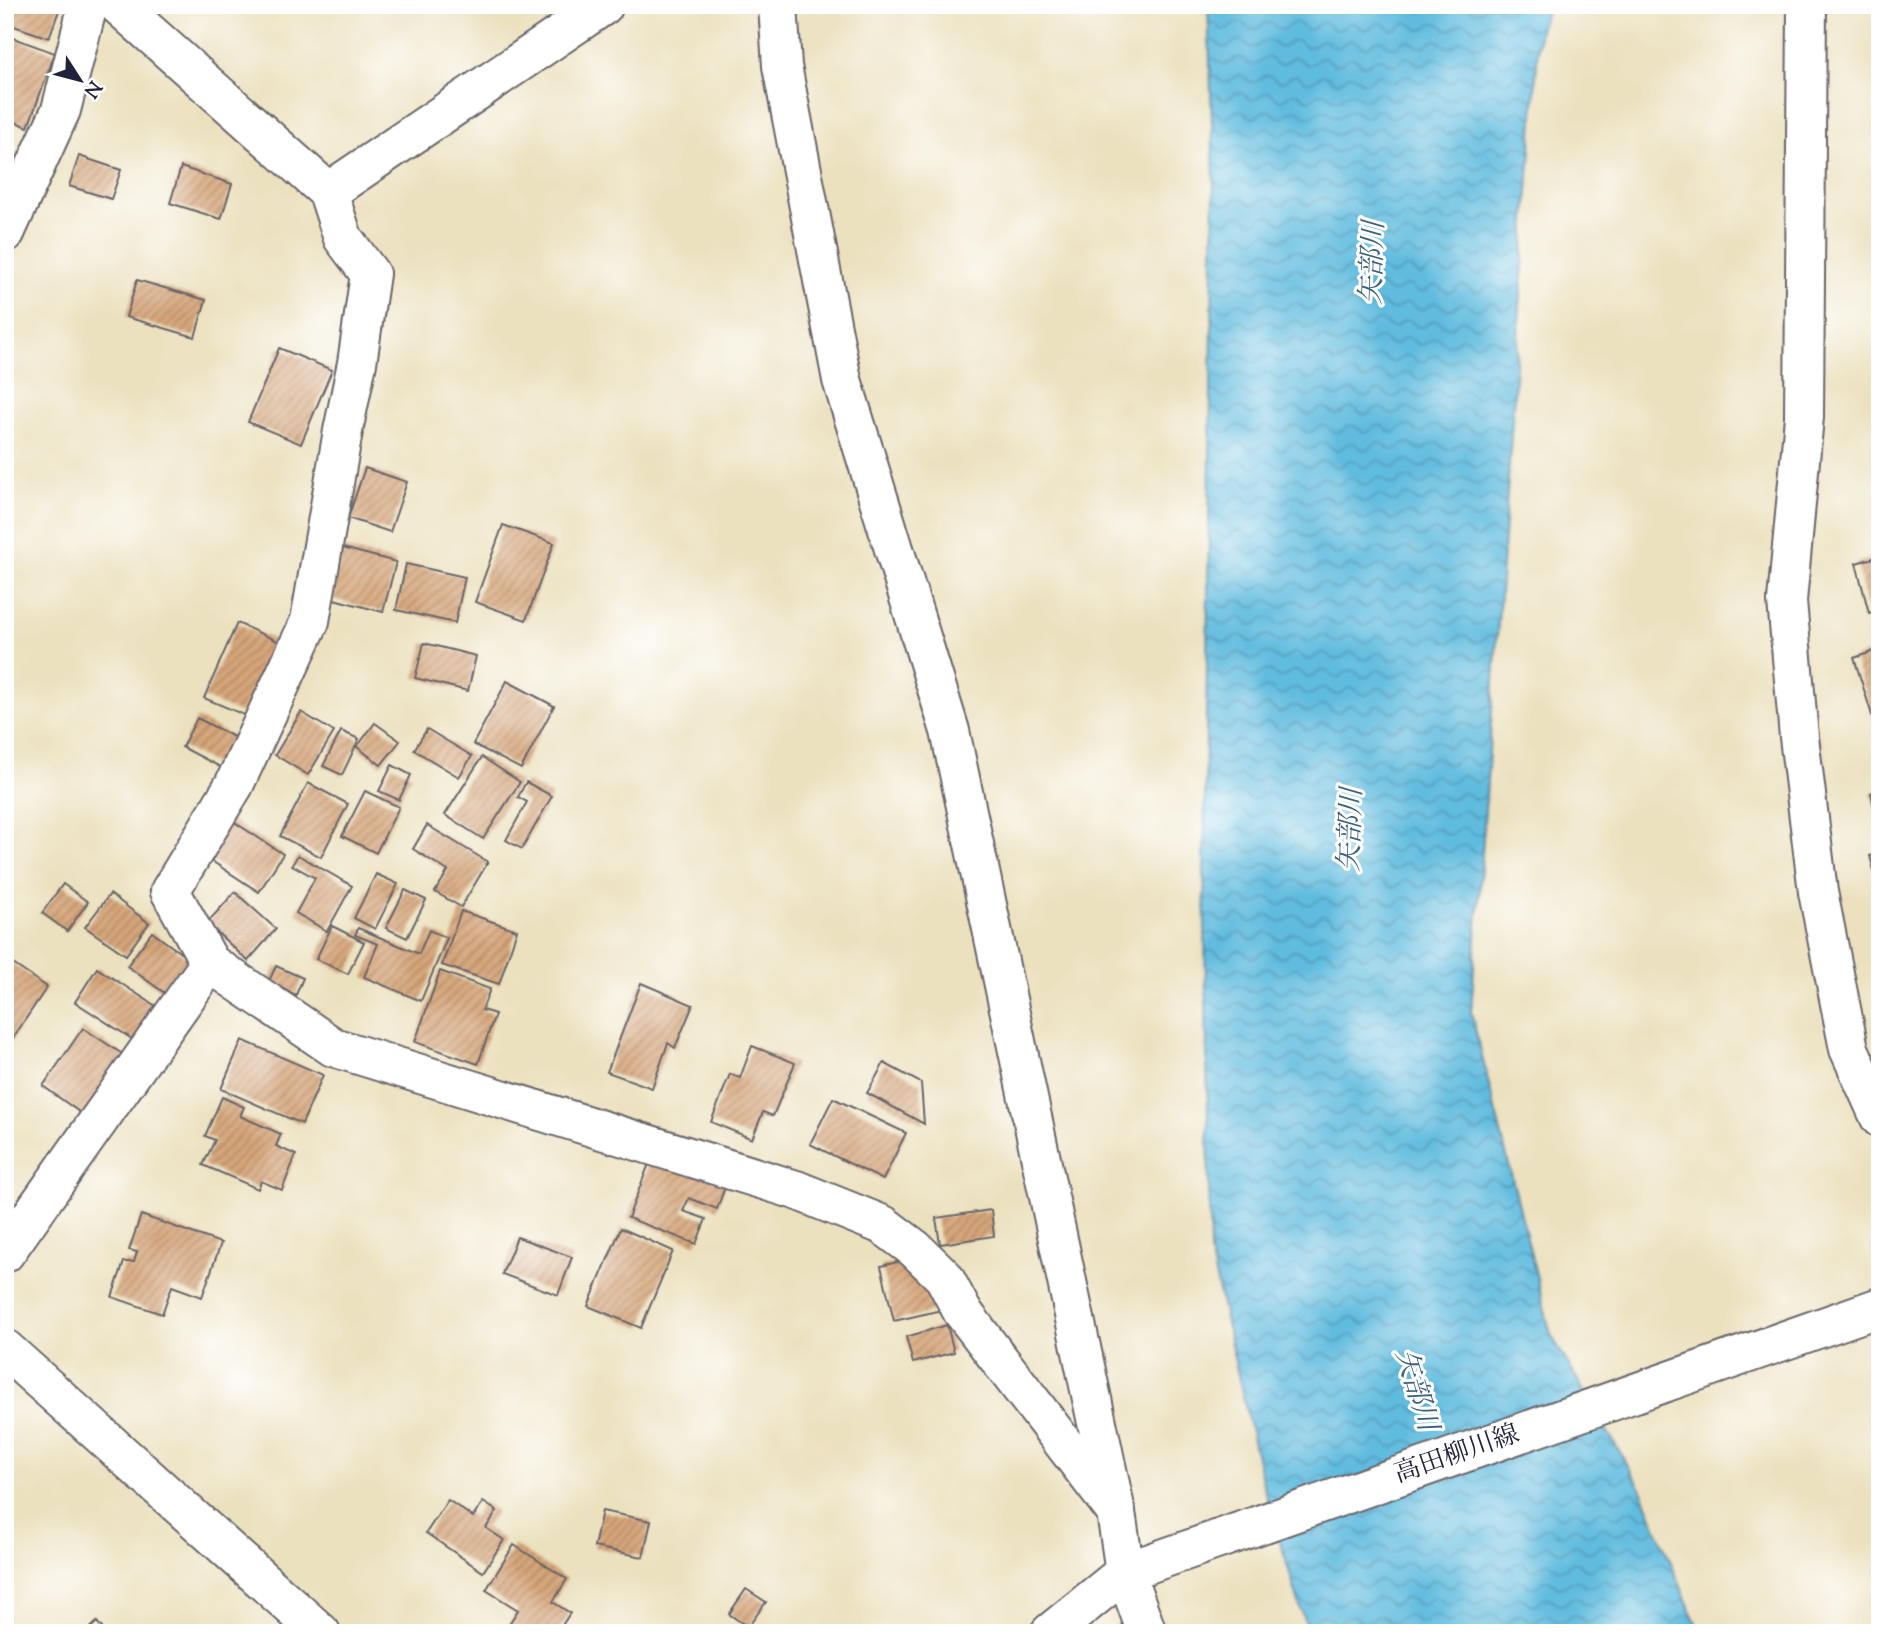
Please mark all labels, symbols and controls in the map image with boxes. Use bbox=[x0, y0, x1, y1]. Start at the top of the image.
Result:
north arrow bbox=[46, 46, 116, 116]
text: N bbox=[76, 74, 107, 103]
water label: 矢部川 bbox=[1353, 217, 1396, 306]
water label: 矢部川 bbox=[1331, 784, 1374, 873]
water label: 矢部川 bbox=[1384, 1344, 1447, 1439]
street label: 高田柳川線 bbox=[1390, 1416, 1524, 1494]

